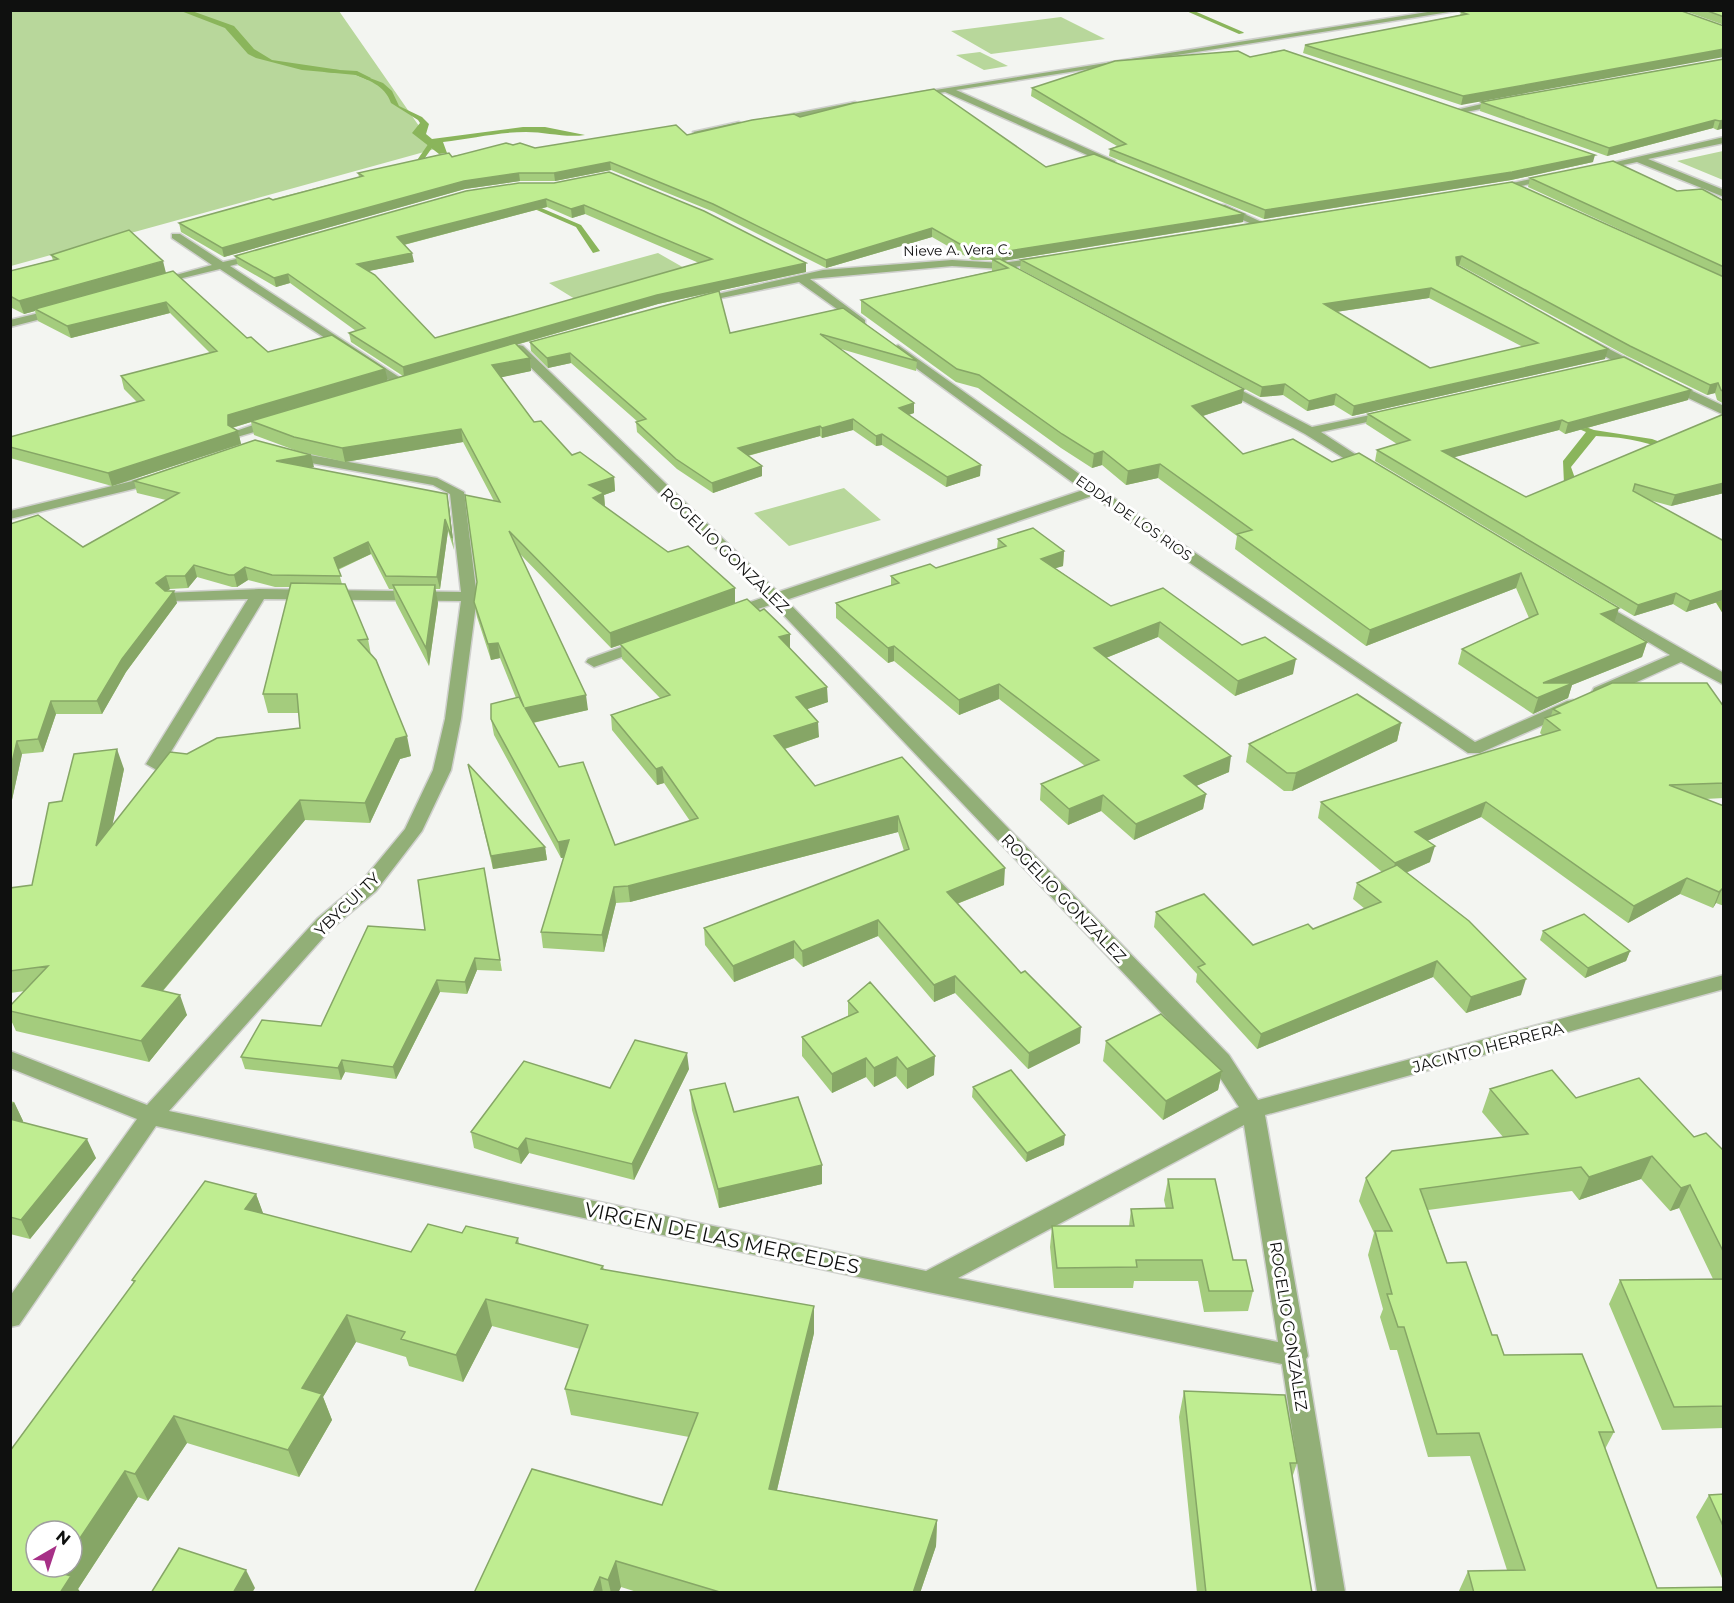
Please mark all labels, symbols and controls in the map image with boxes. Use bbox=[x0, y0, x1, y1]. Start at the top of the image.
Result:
street label: Nieve A. Vera C. bbox=[903, 240, 1011, 260]
street label: EDDA DE LOS RIOS bbox=[1073, 471, 1195, 565]
street label: ROGELIO GONZALEZ bbox=[656, 484, 793, 617]
street label: ROGELIO GONZALEZ bbox=[997, 830, 1130, 967]
street label: YBYCUI TY bbox=[311, 868, 384, 940]
street label: JACINTO HERRERA bbox=[1410, 1018, 1566, 1077]
street label: VIRGEN DE LAS MERCEDES bbox=[583, 1197, 861, 1279]
street label: ROGELIO GONZALEZ bbox=[1266, 1240, 1311, 1412]
north arrow bbox=[24, 1519, 84, 1579]
text: N bbox=[52, 1526, 74, 1549]

